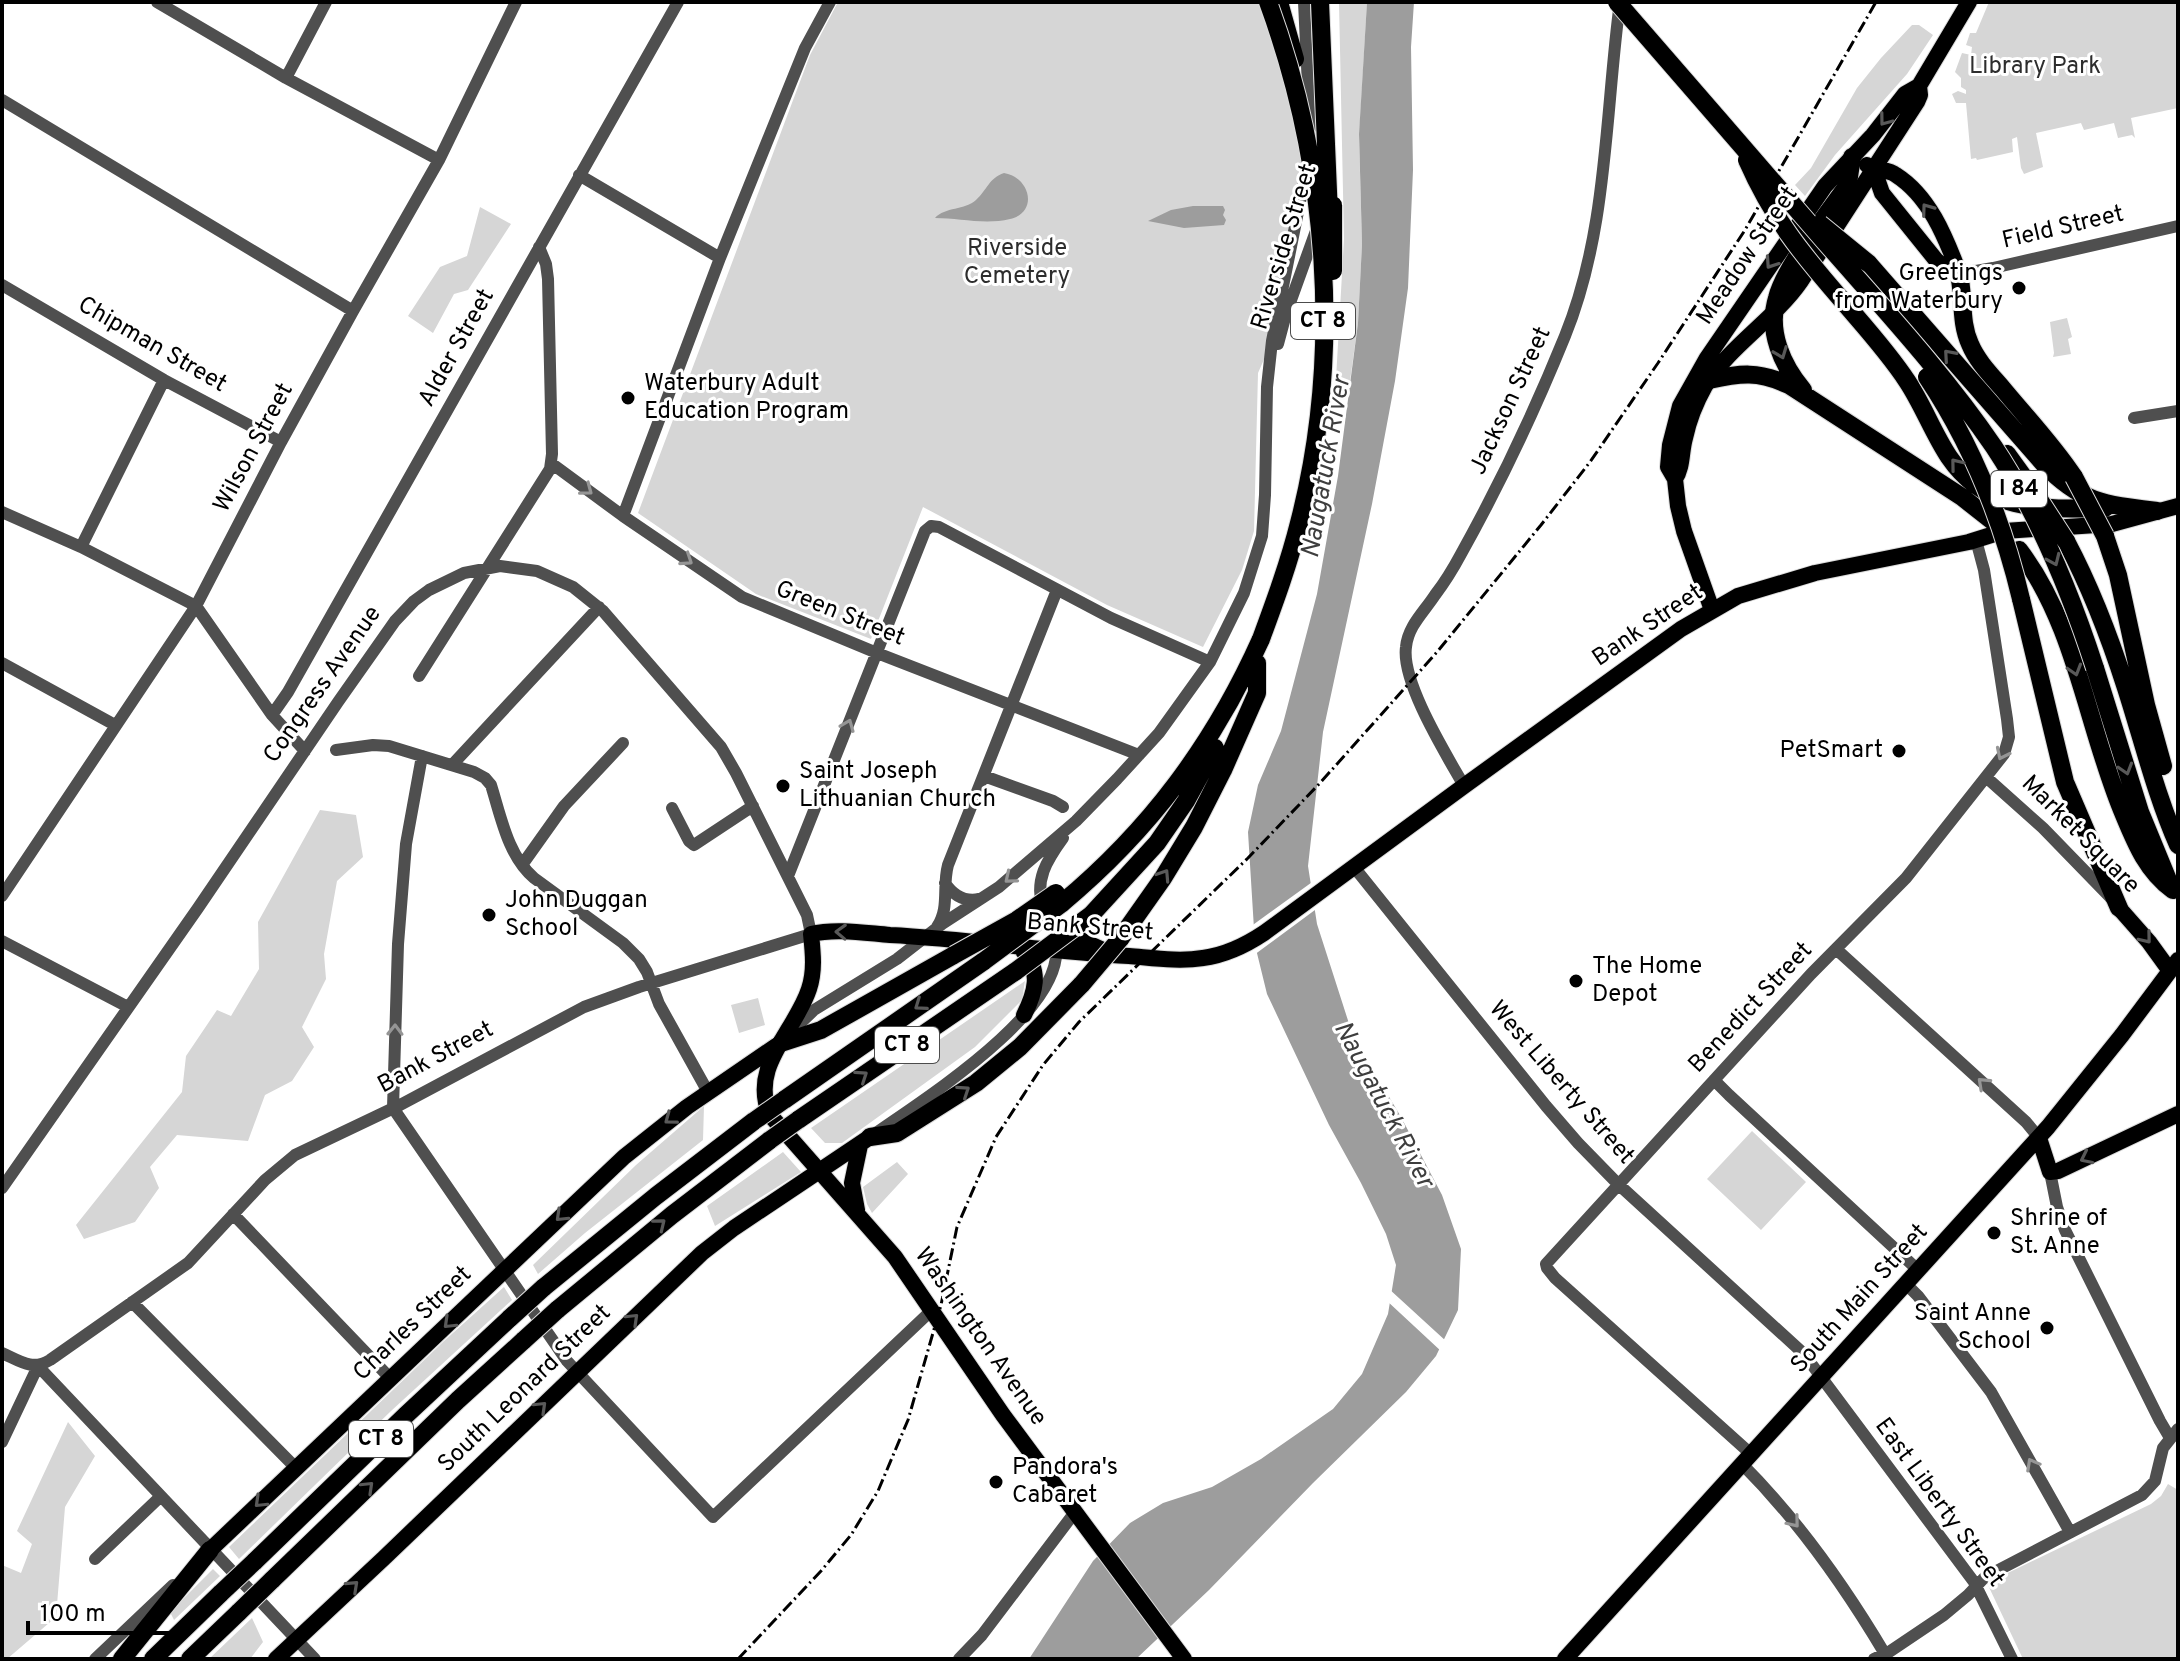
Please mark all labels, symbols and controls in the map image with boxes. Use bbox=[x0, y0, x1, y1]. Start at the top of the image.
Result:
park label: Library Park bbox=[1969, 52, 2101, 82]
one-way arrow bbox=[1880, 111, 1894, 126]
street label: Riverside Street bbox=[1246, 160, 1324, 334]
street label: Meadow Street bbox=[1691, 181, 1805, 331]
street label: Field Street bbox=[1999, 199, 2127, 257]
one-way arrow bbox=[1923, 203, 1937, 217]
park label: Riverside Cemetery bbox=[964, 234, 1070, 292]
one-way arrow bbox=[1766, 255, 1781, 269]
place label: Greetings from Waterbury bbox=[1835, 259, 2003, 317]
marker: Greetings from Waterbury bbox=[2010, 279, 2028, 297]
street label: Alder Street bbox=[412, 284, 502, 412]
street label: Chipman Street bbox=[72, 290, 232, 400]
road number: CT 8 bbox=[1291, 303, 1355, 339]
street label: Jackson Street bbox=[1464, 322, 1558, 480]
one-way arrow bbox=[1771, 345, 1788, 359]
one-way arrow bbox=[1944, 349, 1959, 364]
place label: Waterbury Adult Education Program bbox=[644, 369, 849, 427]
water label: Naugatuck River bbox=[1295, 371, 1360, 561]
street label: Wilson Street bbox=[207, 378, 301, 518]
marker: Waterbury Adult Education Program bbox=[619, 389, 637, 407]
one-way arrow bbox=[1951, 459, 1966, 473]
road number: I 84 bbox=[1991, 471, 2047, 507]
one-way arrow bbox=[578, 480, 593, 494]
one-way arrow bbox=[679, 550, 693, 565]
one-way arrow bbox=[2044, 552, 2060, 566]
street label: Green Street bbox=[771, 574, 909, 654]
street label: Bank Street bbox=[1587, 578, 1709, 674]
street label: Congress Avenue bbox=[258, 600, 388, 770]
one-way arrow bbox=[2066, 662, 2082, 676]
one-way arrow bbox=[838, 719, 855, 733]
place label: PetSmart bbox=[1780, 736, 1883, 766]
marker: PetSmart bbox=[1890, 742, 1908, 760]
one-way arrow bbox=[1996, 745, 2012, 760]
place label: Saint Joseph Lithuanian Church bbox=[799, 757, 996, 815]
one-way arrow bbox=[2117, 762, 2133, 776]
street label: Market Square bbox=[2014, 769, 2146, 901]
marker: Saint Joseph Lithuanian Church bbox=[774, 777, 792, 795]
one-way arrow bbox=[1005, 868, 1019, 883]
one-way arrow bbox=[1155, 869, 1170, 884]
place label: John Duggan School bbox=[505, 886, 648, 944]
marker: John Duggan School bbox=[480, 906, 498, 924]
street label: Bank Street bbox=[1025, 908, 1155, 948]
one-way arrow bbox=[834, 924, 847, 941]
one-way arrow bbox=[2136, 929, 2150, 944]
street label: Benedict Street bbox=[1683, 936, 1819, 1080]
place label: The Home Depot bbox=[1592, 952, 1702, 1010]
marker: The Home Depot bbox=[1567, 972, 1585, 990]
one-way arrow bbox=[915, 995, 929, 1010]
street label: West Liberty Street bbox=[1482, 995, 1640, 1171]
street label: Bank Street bbox=[373, 1015, 499, 1101]
water label: Naugatuck River bbox=[1325, 1016, 1442, 1196]
one-way arrow bbox=[386, 1023, 404, 1036]
road number: CT 8 bbox=[875, 1027, 939, 1063]
one-way arrow bbox=[854, 1070, 868, 1085]
one-way arrow bbox=[1978, 1078, 1993, 1092]
one-way arrow bbox=[956, 1086, 970, 1101]
one-way arrow bbox=[665, 1110, 679, 1124]
one-way arrow bbox=[2079, 1148, 2094, 1164]
place label: Shrine of St. Anne bbox=[2010, 1204, 2107, 1262]
one-way arrow bbox=[555, 1207, 570, 1221]
street label: South Main Street bbox=[1785, 1218, 1935, 1380]
one-way arrow bbox=[651, 1219, 666, 1234]
marker: Shrine of St. Anne bbox=[1985, 1224, 2003, 1242]
street label: Washington Avenue bbox=[907, 1242, 1053, 1432]
street label: Charles Street bbox=[347, 1260, 479, 1388]
street label: South Leonard Street bbox=[432, 1299, 618, 1479]
place label: Saint Anne School bbox=[1914, 1299, 2031, 1357]
one-way arrow bbox=[443, 1314, 458, 1328]
one-way arrow bbox=[624, 1314, 639, 1328]
marker: Saint Anne School bbox=[2038, 1319, 2056, 1337]
one-way arrow bbox=[532, 1402, 546, 1416]
street label: East Liberty Street bbox=[1868, 1413, 2010, 1593]
road number: CT 8 bbox=[349, 1421, 413, 1457]
place label: Pandora's Cabaret bbox=[1012, 1453, 1118, 1511]
one-way arrow bbox=[2026, 1458, 2042, 1473]
marker: Pandora's Cabaret bbox=[987, 1473, 1005, 1491]
one-way arrow bbox=[359, 1482, 373, 1496]
one-way arrow bbox=[255, 1493, 270, 1507]
one-way arrow bbox=[1785, 1513, 1799, 1528]
one-way arrow bbox=[344, 1582, 359, 1596]
scale bar bbox=[28, 1585, 184, 1635]
text: 100 m bbox=[40, 1600, 106, 1630]

